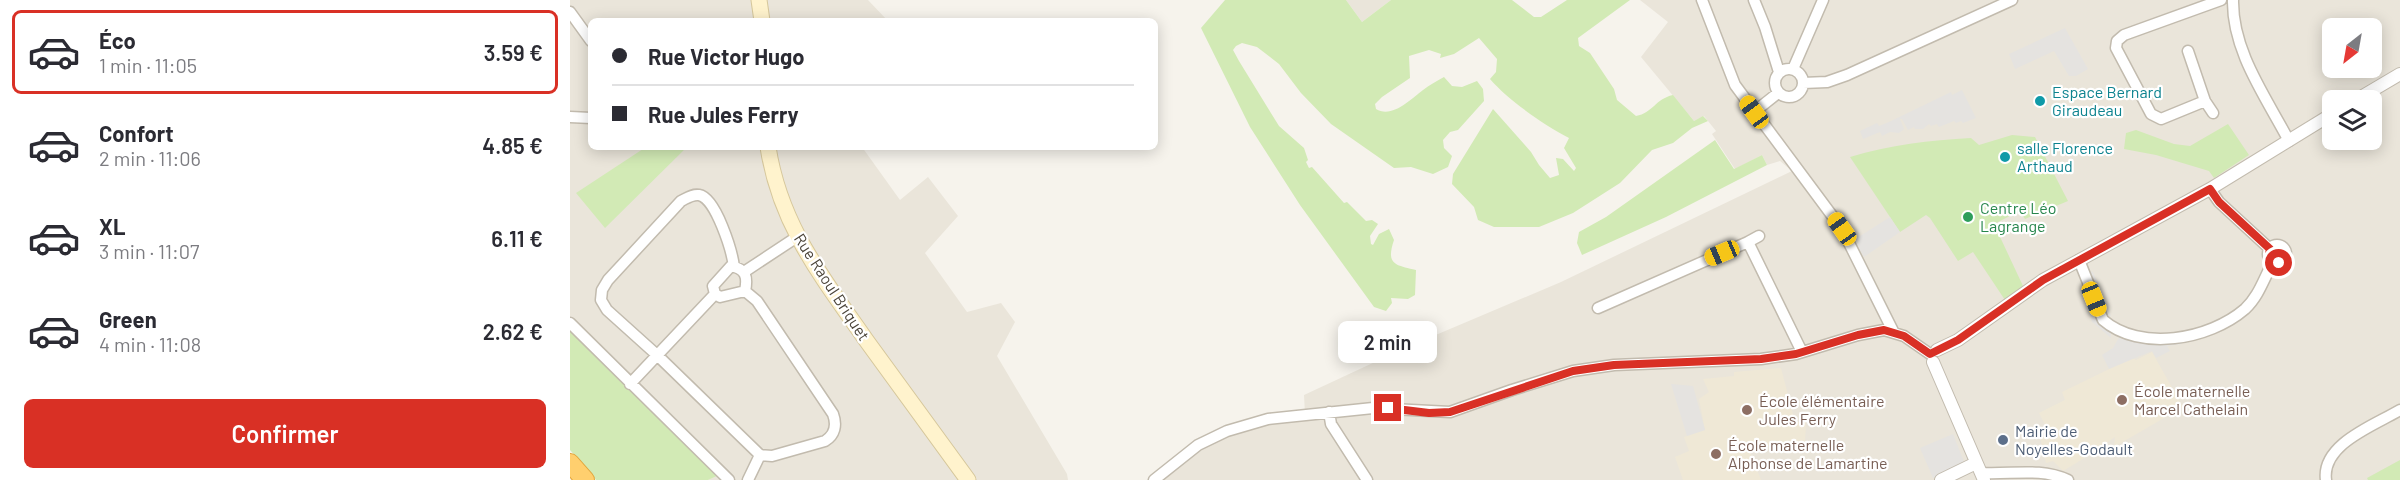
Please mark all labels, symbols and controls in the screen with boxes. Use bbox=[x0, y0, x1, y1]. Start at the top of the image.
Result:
north arrow bbox=[2322, 18, 2382, 78]
map controls bbox=[2322, 18, 2382, 150]
icon: car bbox=[27, 25, 81, 79]
text: Éco bbox=[99, 27, 136, 53]
text: 3.59 € bbox=[484, 39, 543, 65]
text: Rue Victor Hugo bbox=[648, 43, 805, 69]
text: 1 min · 11:05 bbox=[99, 53, 197, 77]
place label: Espace Bernard Giraudeau bbox=[2052, 82, 2162, 119]
button: layers bbox=[2322, 90, 2382, 150]
car bbox=[1736, 92, 1772, 132]
marker: Espace Bernard Giraudeau bbox=[2033, 94, 2047, 108]
text: Rue Jules Ferry bbox=[648, 101, 799, 127]
icon: car bbox=[27, 118, 81, 172]
text: Confort bbox=[99, 120, 174, 146]
text: 4.85 € bbox=[482, 132, 543, 158]
place label: salle Florence Arthaud bbox=[2017, 138, 2113, 175]
text: 2 min · 11:06 bbox=[99, 146, 201, 170]
marker: salle Florence Arthaud bbox=[1998, 150, 2012, 164]
place label: Centre Léo Lagrange bbox=[1980, 198, 2056, 235]
car bbox=[1824, 209, 1860, 249]
marker: Centre Léo Lagrange bbox=[1961, 210, 1975, 224]
icon: car bbox=[27, 211, 81, 265]
text: XL bbox=[99, 213, 125, 239]
text: 6.11 € bbox=[491, 225, 543, 251]
street label: Rue Raoul Briquet bbox=[791, 230, 874, 344]
car bbox=[1702, 238, 1742, 268]
text: 3 min · 11:07 bbox=[99, 239, 200, 263]
route start bbox=[2265, 249, 2292, 276]
car bbox=[2079, 279, 2109, 319]
icon: car bbox=[27, 304, 81, 358]
text: Green bbox=[99, 306, 157, 332]
text: 2.62 € bbox=[483, 318, 543, 344]
callout: 2 min bbox=[1338, 321, 1438, 363]
text: 2 min bbox=[1364, 330, 1411, 354]
text: 4 min · 11:08 bbox=[99, 332, 201, 356]
place label: École maternelle Marcel Cathelain bbox=[2134, 381, 2250, 418]
place label: École élémentaire Jules Ferry bbox=[1759, 391, 1884, 428]
marker: École maternelle Marcel Cathelain bbox=[2115, 393, 2129, 407]
route end bbox=[1374, 394, 1401, 421]
button: Confirmer bbox=[24, 399, 546, 468]
marker: École élémentaire Jules Ferry bbox=[1740, 403, 1754, 417]
place label: Mairie de Noyelles-Godault bbox=[2015, 421, 2133, 458]
marker: Mairie de Noyelles-Godault bbox=[1996, 433, 2010, 447]
place label: École maternelle Alphonse de Lamartine bbox=[1728, 435, 1888, 472]
marker: École maternelle Alphonse de Lamartine bbox=[1709, 447, 1723, 461]

